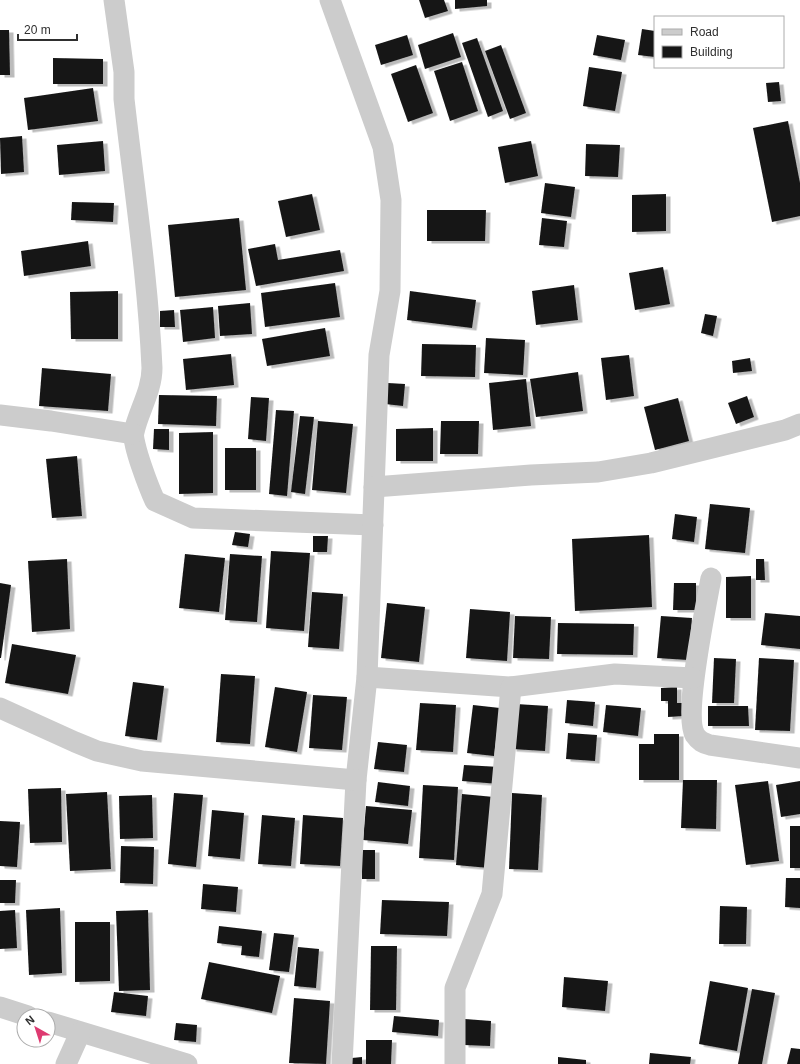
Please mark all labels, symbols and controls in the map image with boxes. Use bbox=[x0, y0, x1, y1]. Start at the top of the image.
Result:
scale bar bbox=[18, 16, 77, 42]
legend bbox=[654, 16, 784, 68]
text: 20 m bbox=[24, 23, 51, 37]
text: Road bbox=[690, 25, 719, 39]
text: Building bbox=[690, 45, 733, 59]
north arrow bbox=[16, 1008, 56, 1048]
text: N bbox=[23, 1013, 37, 1027]

